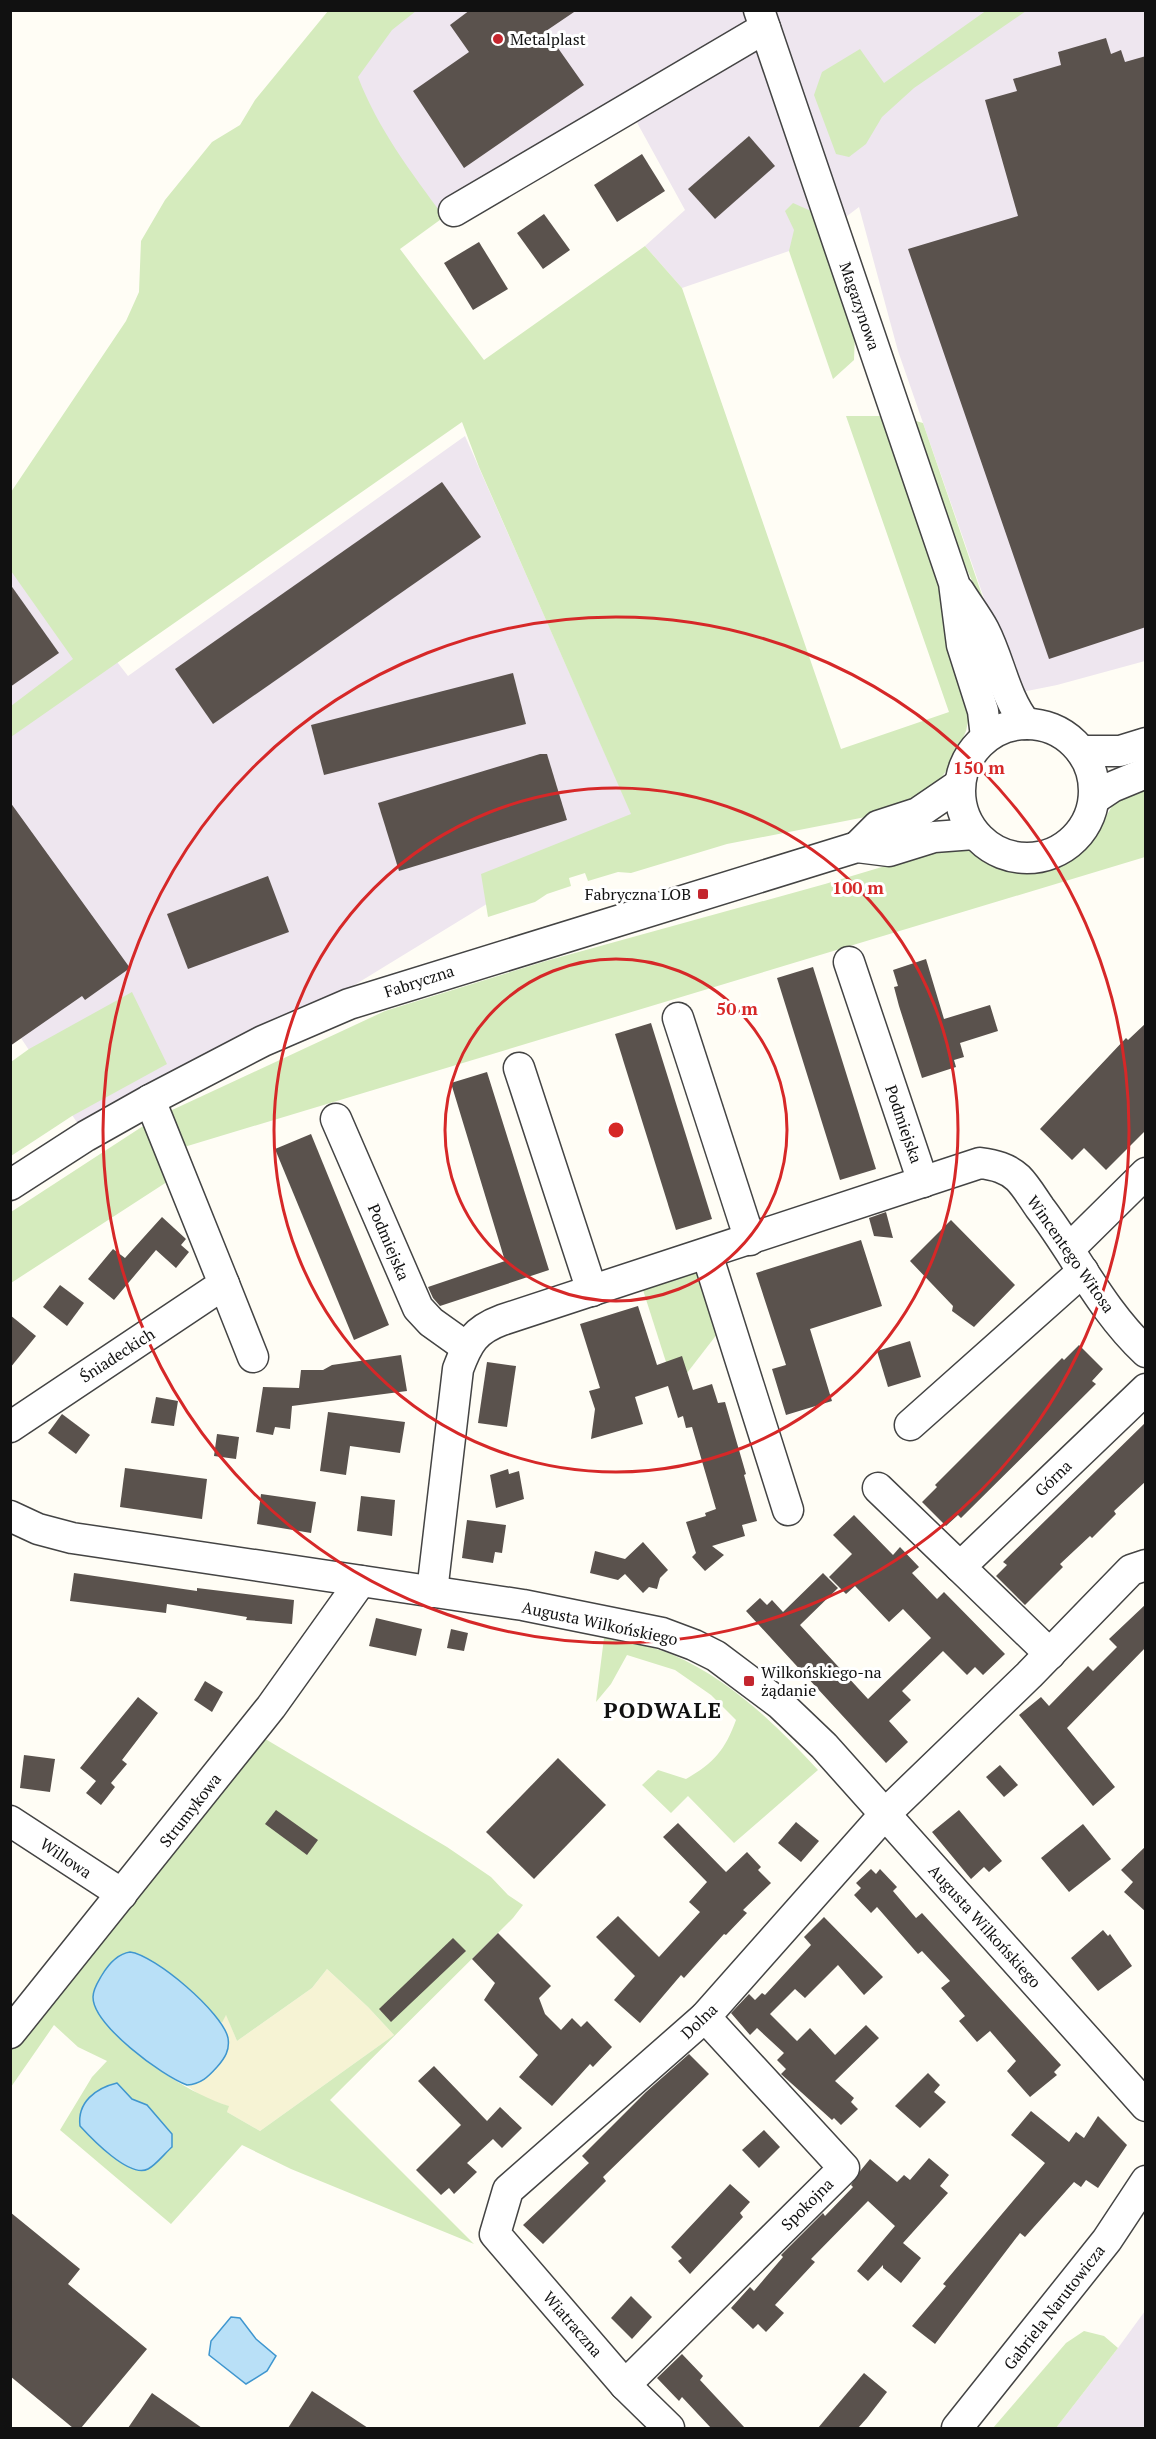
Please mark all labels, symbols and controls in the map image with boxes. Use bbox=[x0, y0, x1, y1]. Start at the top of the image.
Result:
place label: Metalplast bbox=[510, 28, 586, 50]
marker: Metalplast bbox=[491, 32, 505, 46]
street label: Magazynowa bbox=[835, 259, 885, 353]
text: 150 m bbox=[953, 755, 1005, 779]
text: 100 m bbox=[832, 875, 884, 899]
place label: Fabryczna LOB bbox=[585, 883, 691, 905]
marker: Fabryczna LOB bbox=[696, 887, 710, 901]
street label: Fabryczna bbox=[381, 959, 457, 1003]
text: 50 m bbox=[716, 996, 758, 1020]
street label: Podmiejska bbox=[880, 1082, 928, 1166]
centre of rings bbox=[606, 1120, 626, 1140]
street label: Wincentego Witosa bbox=[1022, 1191, 1120, 1317]
street label: Podmiejska bbox=[363, 1200, 415, 1284]
street label: Śniadeckich bbox=[75, 1322, 159, 1387]
street label: Górna bbox=[1030, 1455, 1076, 1501]
street label: Augusta Wilkońskiego bbox=[520, 1596, 680, 1650]
place label: Wilkońskiego-na żądanie bbox=[761, 1661, 882, 1701]
marker: Wilkońskiego-na żądanie bbox=[742, 1674, 756, 1688]
district label: PODWALE bbox=[603, 1695, 723, 1724]
street label: Strumykowa bbox=[154, 1768, 226, 1852]
street label: Willowa bbox=[36, 1833, 96, 1883]
street label: Augusta Wilkońskiego bbox=[924, 1860, 1046, 1992]
street label: Dolna bbox=[676, 1998, 722, 2044]
street label: Spokojna bbox=[776, 2173, 838, 2235]
street label: Gabriela Narutowicza bbox=[998, 2240, 1110, 2374]
street label: Wiatraczna bbox=[538, 2286, 608, 2362]

